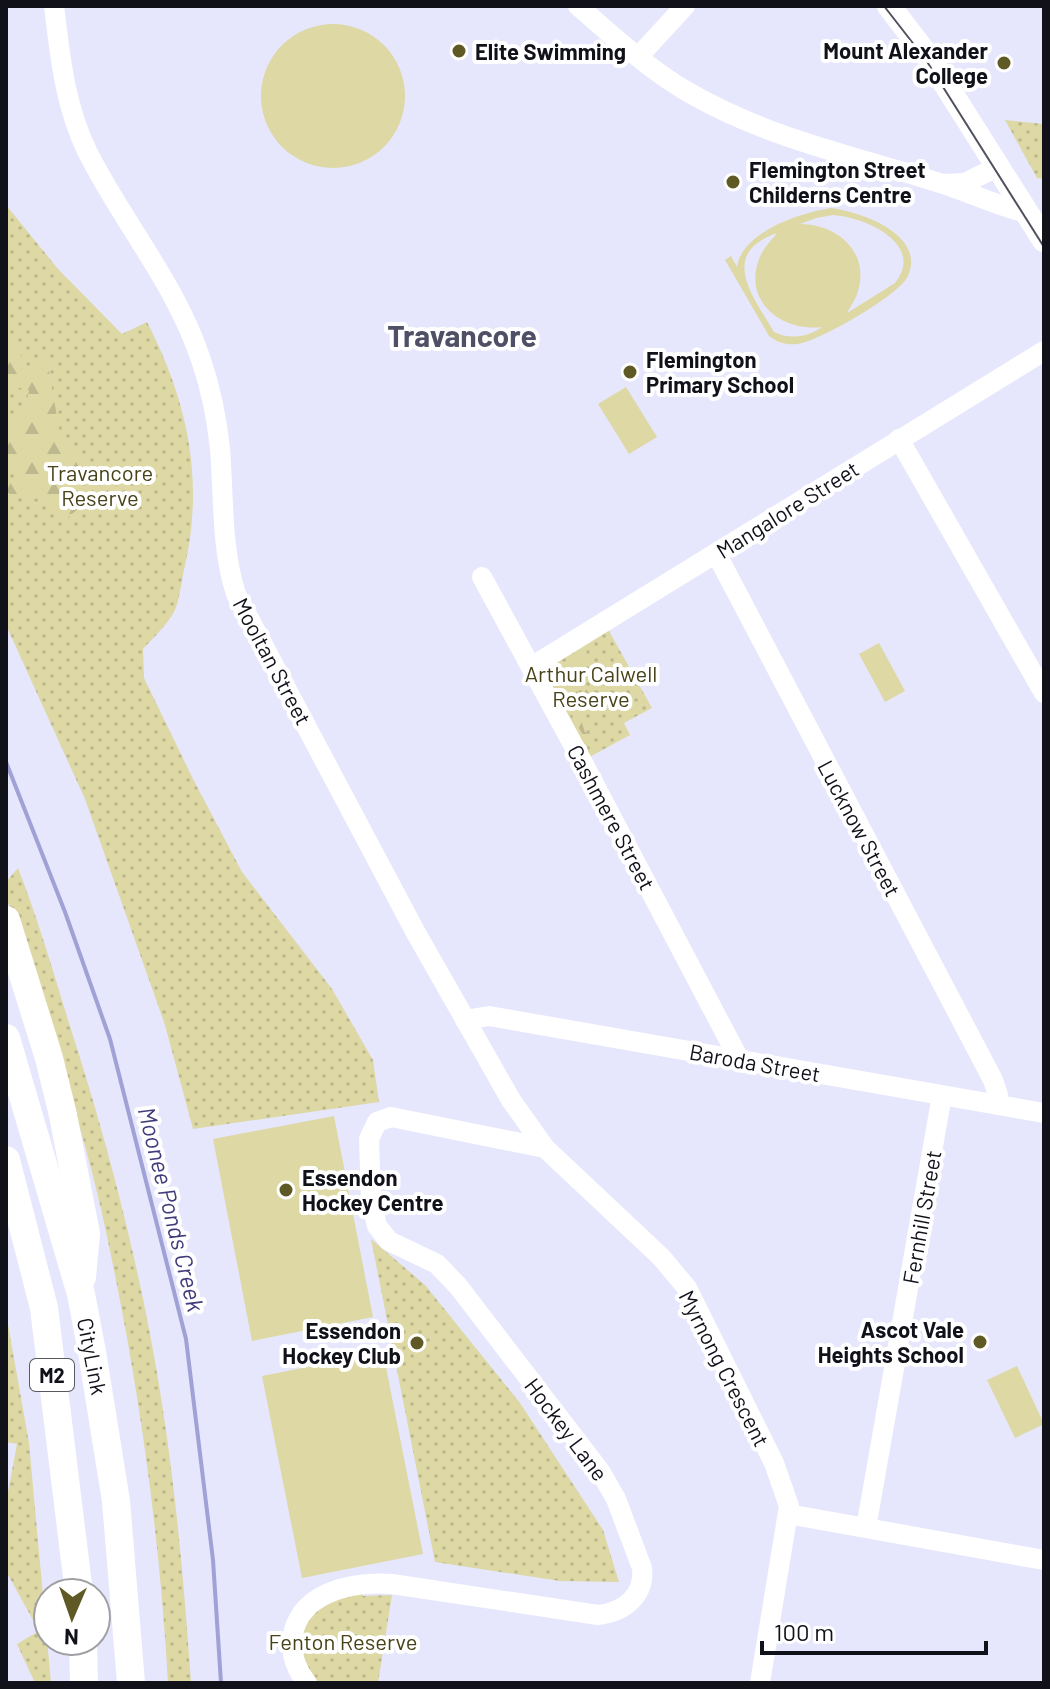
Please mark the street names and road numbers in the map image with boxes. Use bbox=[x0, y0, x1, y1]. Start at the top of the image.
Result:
street label: Mangalore Street bbox=[711, 455, 863, 563]
street label: Mooltan Street bbox=[229, 593, 317, 729]
street label: Cashmere Street bbox=[563, 740, 661, 894]
street label: Lucknow Street bbox=[813, 756, 907, 900]
street label: Baroda Street bbox=[687, 1038, 823, 1086]
street label: Fernhill Street bbox=[896, 1148, 946, 1286]
street label: Myrnong Crescent bbox=[674, 1285, 776, 1451]
street label: CityLink bbox=[73, 1315, 113, 1397]
road number: M2 bbox=[30, 1359, 74, 1391]
street label: Hockey Lane bbox=[520, 1373, 614, 1485]

